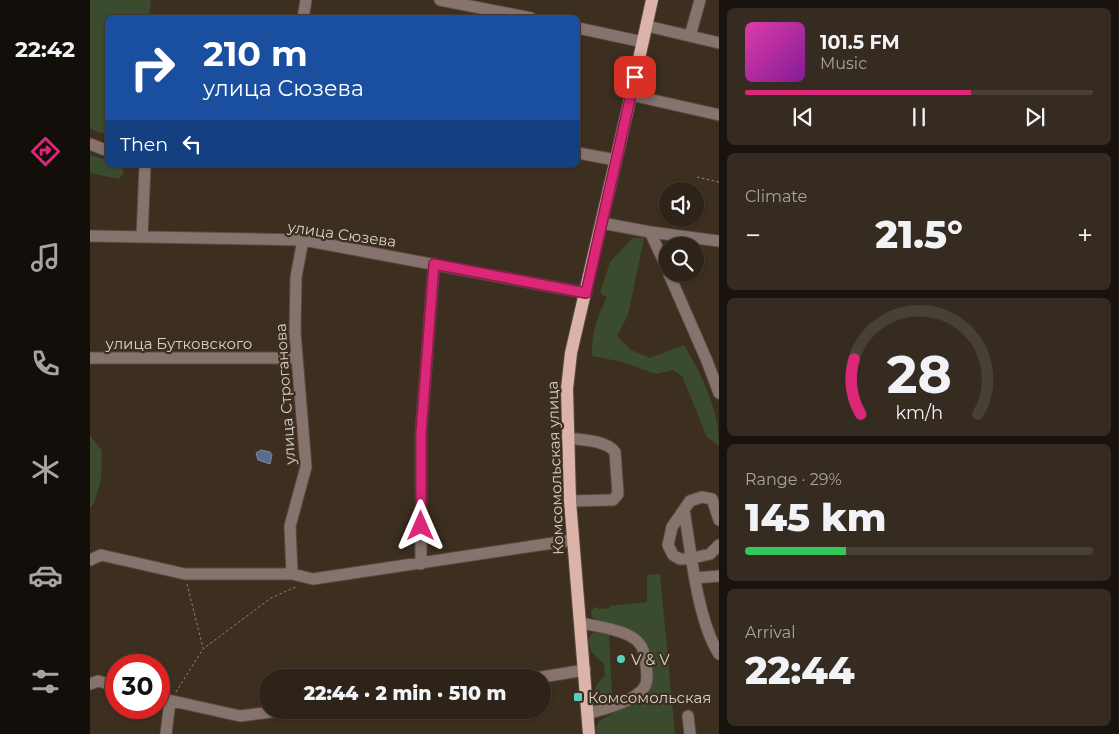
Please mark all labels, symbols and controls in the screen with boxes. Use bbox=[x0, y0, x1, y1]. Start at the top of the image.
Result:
text: 101.5 FM bbox=[820, 31, 900, 54]
text: 210 m bbox=[203, 32, 308, 75]
icon: right bbox=[120, 35, 185, 100]
text: 22:42 bbox=[15, 36, 75, 63]
text: Music bbox=[820, 54, 867, 73]
pin bbox=[614, 56, 656, 98]
icon: arrive bbox=[621, 63, 649, 91]
text: улица Сюзева bbox=[203, 75, 364, 102]
icon: previous bbox=[789, 103, 817, 131]
icon: pause bbox=[905, 103, 933, 131]
icon: next bbox=[1021, 103, 1049, 131]
icon: left bbox=[178, 130, 206, 158]
text: Then bbox=[120, 133, 168, 156]
icon: directions bbox=[28, 134, 63, 169]
map controls bbox=[659, 182, 704, 282]
button: sound bbox=[659, 182, 704, 227]
text: Climate bbox=[745, 187, 807, 206]
text: 21.5° bbox=[875, 211, 963, 258]
street label: улица Сюзева bbox=[285, 217, 398, 251]
text: − bbox=[745, 218, 761, 252]
text: + bbox=[1077, 218, 1093, 252]
button: search bbox=[659, 237, 704, 282]
icon: music bbox=[28, 240, 63, 275]
street label: улица Строганова bbox=[271, 323, 299, 466]
street label: улица Бутковского bbox=[105, 334, 252, 353]
text: 28 bbox=[886, 343, 952, 406]
icon: phone bbox=[28, 346, 63, 381]
street label: Комсомольская улица bbox=[542, 381, 568, 555]
text: km/h bbox=[895, 402, 943, 423]
icon: climate bbox=[28, 452, 63, 487]
text: Range · 29% bbox=[745, 470, 842, 489]
text: 145 km bbox=[745, 494, 886, 541]
position arrow bbox=[394, 499, 446, 551]
icon: car bbox=[28, 558, 63, 593]
text: Arrival bbox=[745, 623, 795, 642]
text: 22:44 bbox=[745, 647, 854, 694]
place label: V & V bbox=[631, 650, 670, 669]
marker: V & V bbox=[615, 653, 627, 665]
speed limit sign: 30 bbox=[105, 654, 170, 719]
icon: filters bbox=[28, 664, 63, 699]
text: 22:44 · 2 min · 510 m bbox=[304, 682, 506, 705]
place label: Комсомольская bbox=[588, 688, 711, 707]
marker: Комсомольская bbox=[572, 691, 584, 703]

